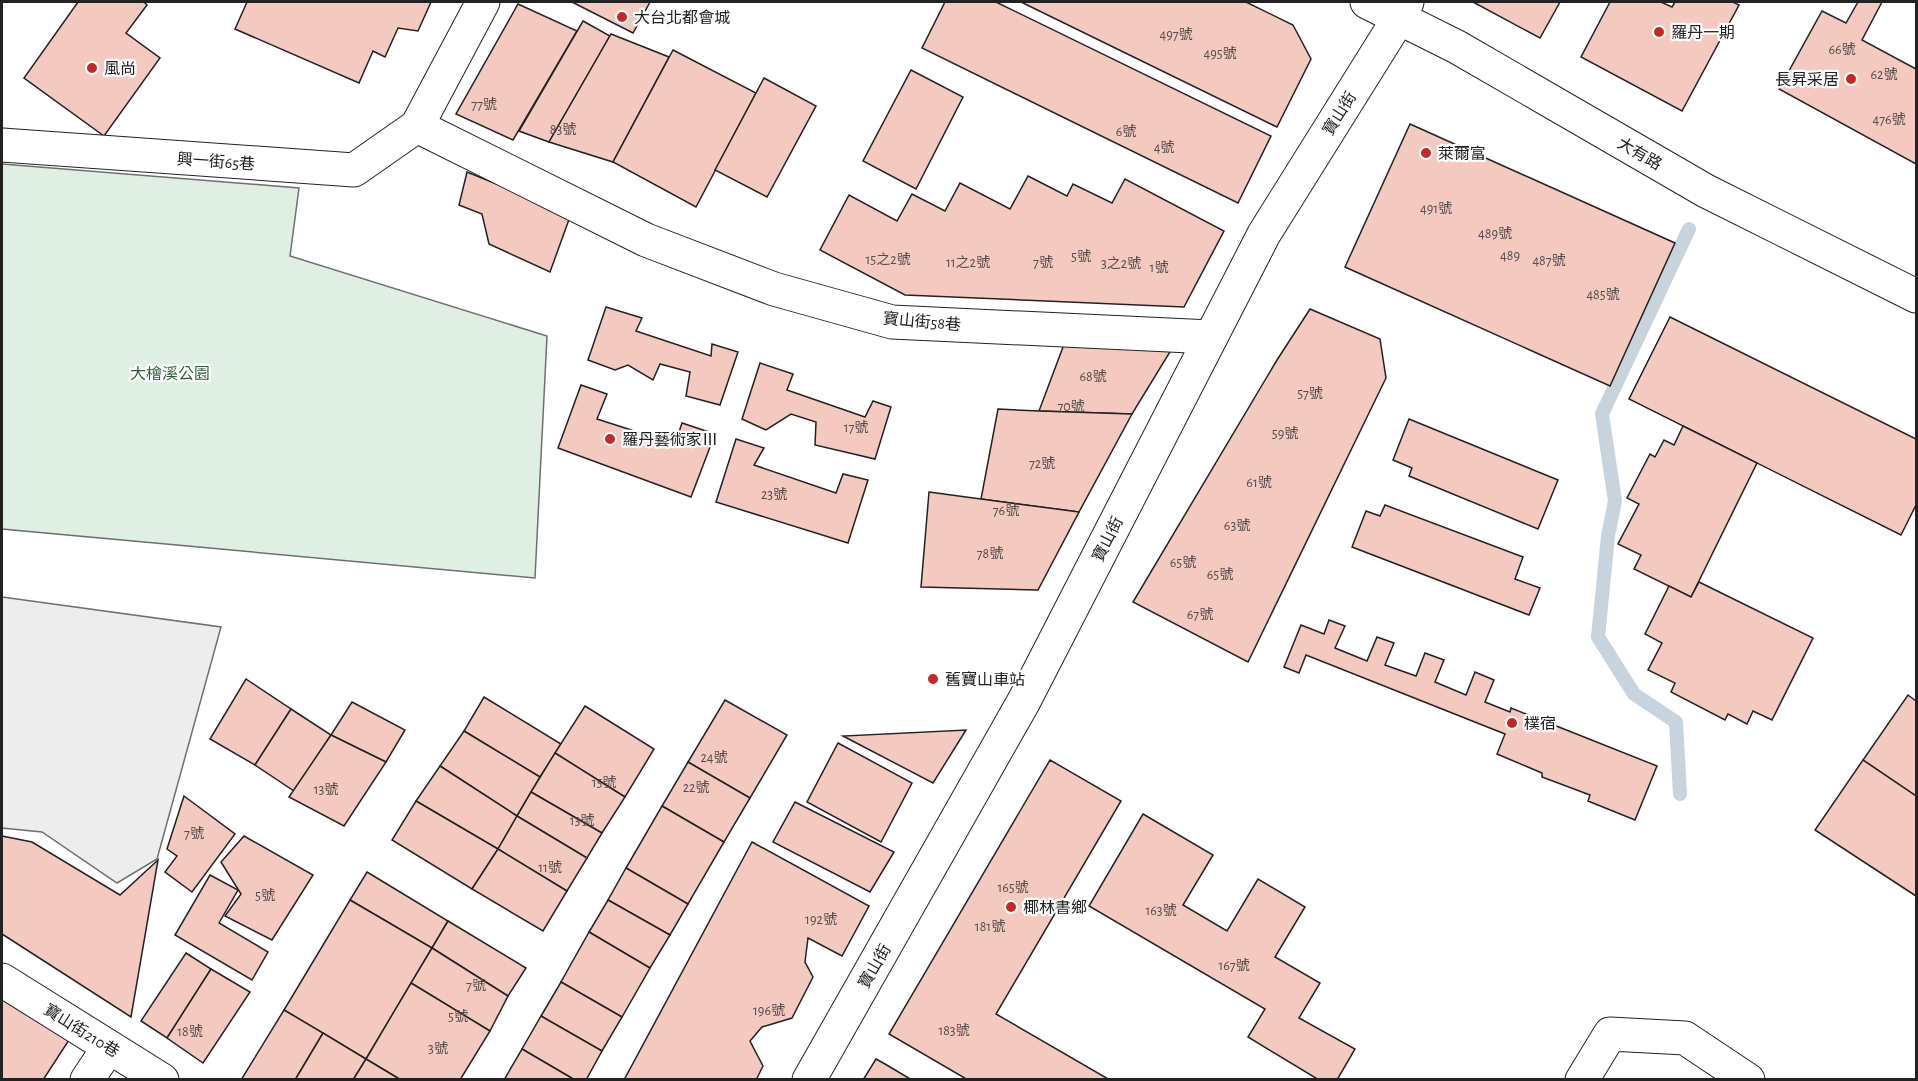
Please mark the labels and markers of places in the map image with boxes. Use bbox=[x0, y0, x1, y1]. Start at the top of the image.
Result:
place label: 大台北都會城 bbox=[634, 9, 730, 26]
marker: 大台北都會城 bbox=[615, 10, 629, 24]
marker: 羅丹一期 bbox=[1652, 25, 1666, 39]
place label: 羅丹一期 bbox=[1671, 25, 1735, 41]
marker: 風尚 bbox=[85, 61, 99, 75]
place label: 風尚 bbox=[104, 61, 136, 77]
place label: 長昇采居 bbox=[1775, 71, 1839, 88]
marker: 長昇采居 bbox=[1844, 72, 1858, 86]
place label: 萊爾富 bbox=[1438, 145, 1486, 162]
marker: 萊爾富 bbox=[1419, 146, 1433, 160]
place label: 羅丹藝術家Ⅲ bbox=[622, 431, 718, 448]
marker: 羅丹藝術家Ⅲ bbox=[603, 432, 617, 446]
place label: 舊寶山車站 bbox=[945, 670, 1025, 688]
marker: 舊寶山車站 bbox=[926, 672, 940, 686]
place label: 樸宿 bbox=[1524, 715, 1556, 732]
marker: 樸宿 bbox=[1505, 716, 1519, 730]
place label: 椰林書鄉 bbox=[1023, 899, 1087, 916]
marker: 椰林書鄉 bbox=[1004, 900, 1018, 914]

